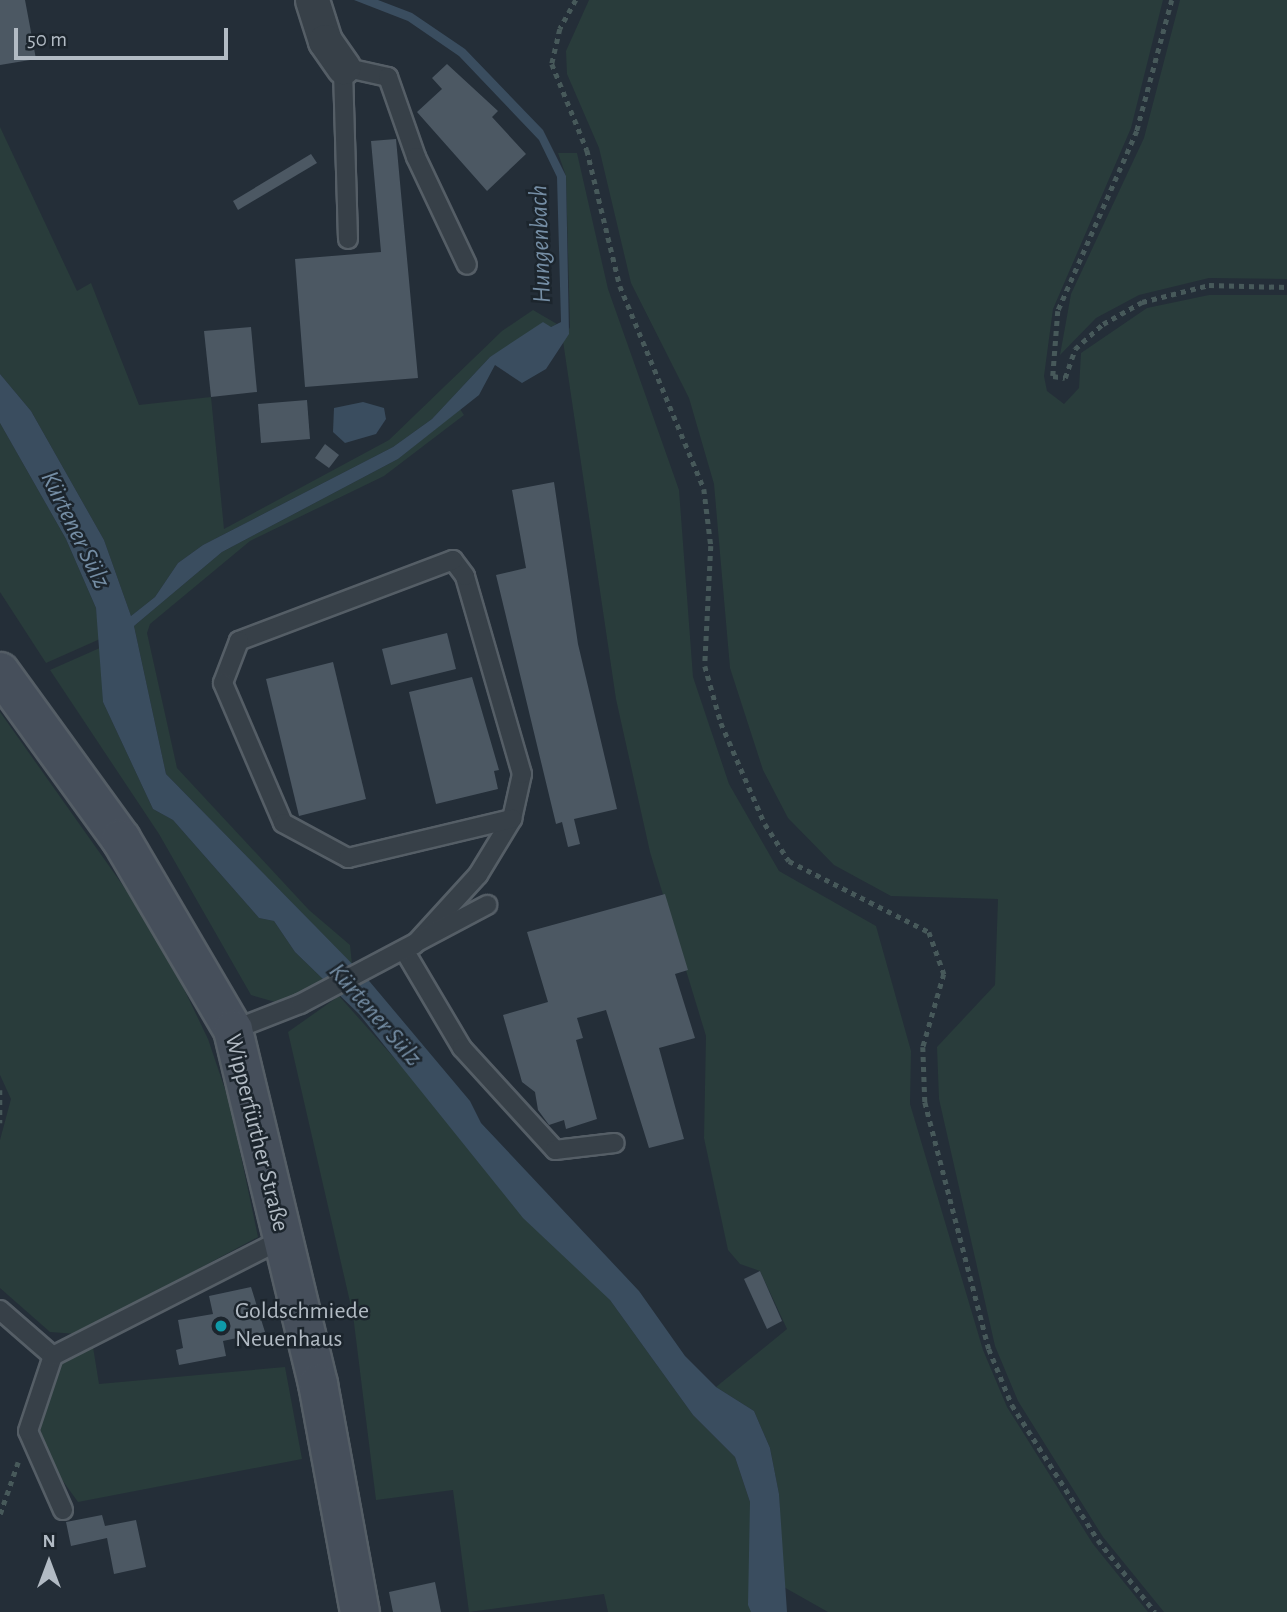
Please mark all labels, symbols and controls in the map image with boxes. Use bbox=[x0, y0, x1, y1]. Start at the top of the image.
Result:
scale bar bbox=[18, 14, 231, 58]
text: 50 m bbox=[27, 29, 67, 50]
water label: Hungenbach bbox=[523, 184, 559, 304]
water label: Kürtener Sülz bbox=[33, 466, 117, 594]
water label: Kürtener Sülz bbox=[322, 957, 428, 1073]
street label: Wipperfürther Straße bbox=[218, 1031, 294, 1235]
place label: Goldschmiede Neuenhaus bbox=[235, 1298, 369, 1354]
marker: Goldschmiede Neuenhaus bbox=[213, 1318, 229, 1334]
north arrow bbox=[14, 1528, 84, 1598]
text: N bbox=[42, 1532, 56, 1551]

